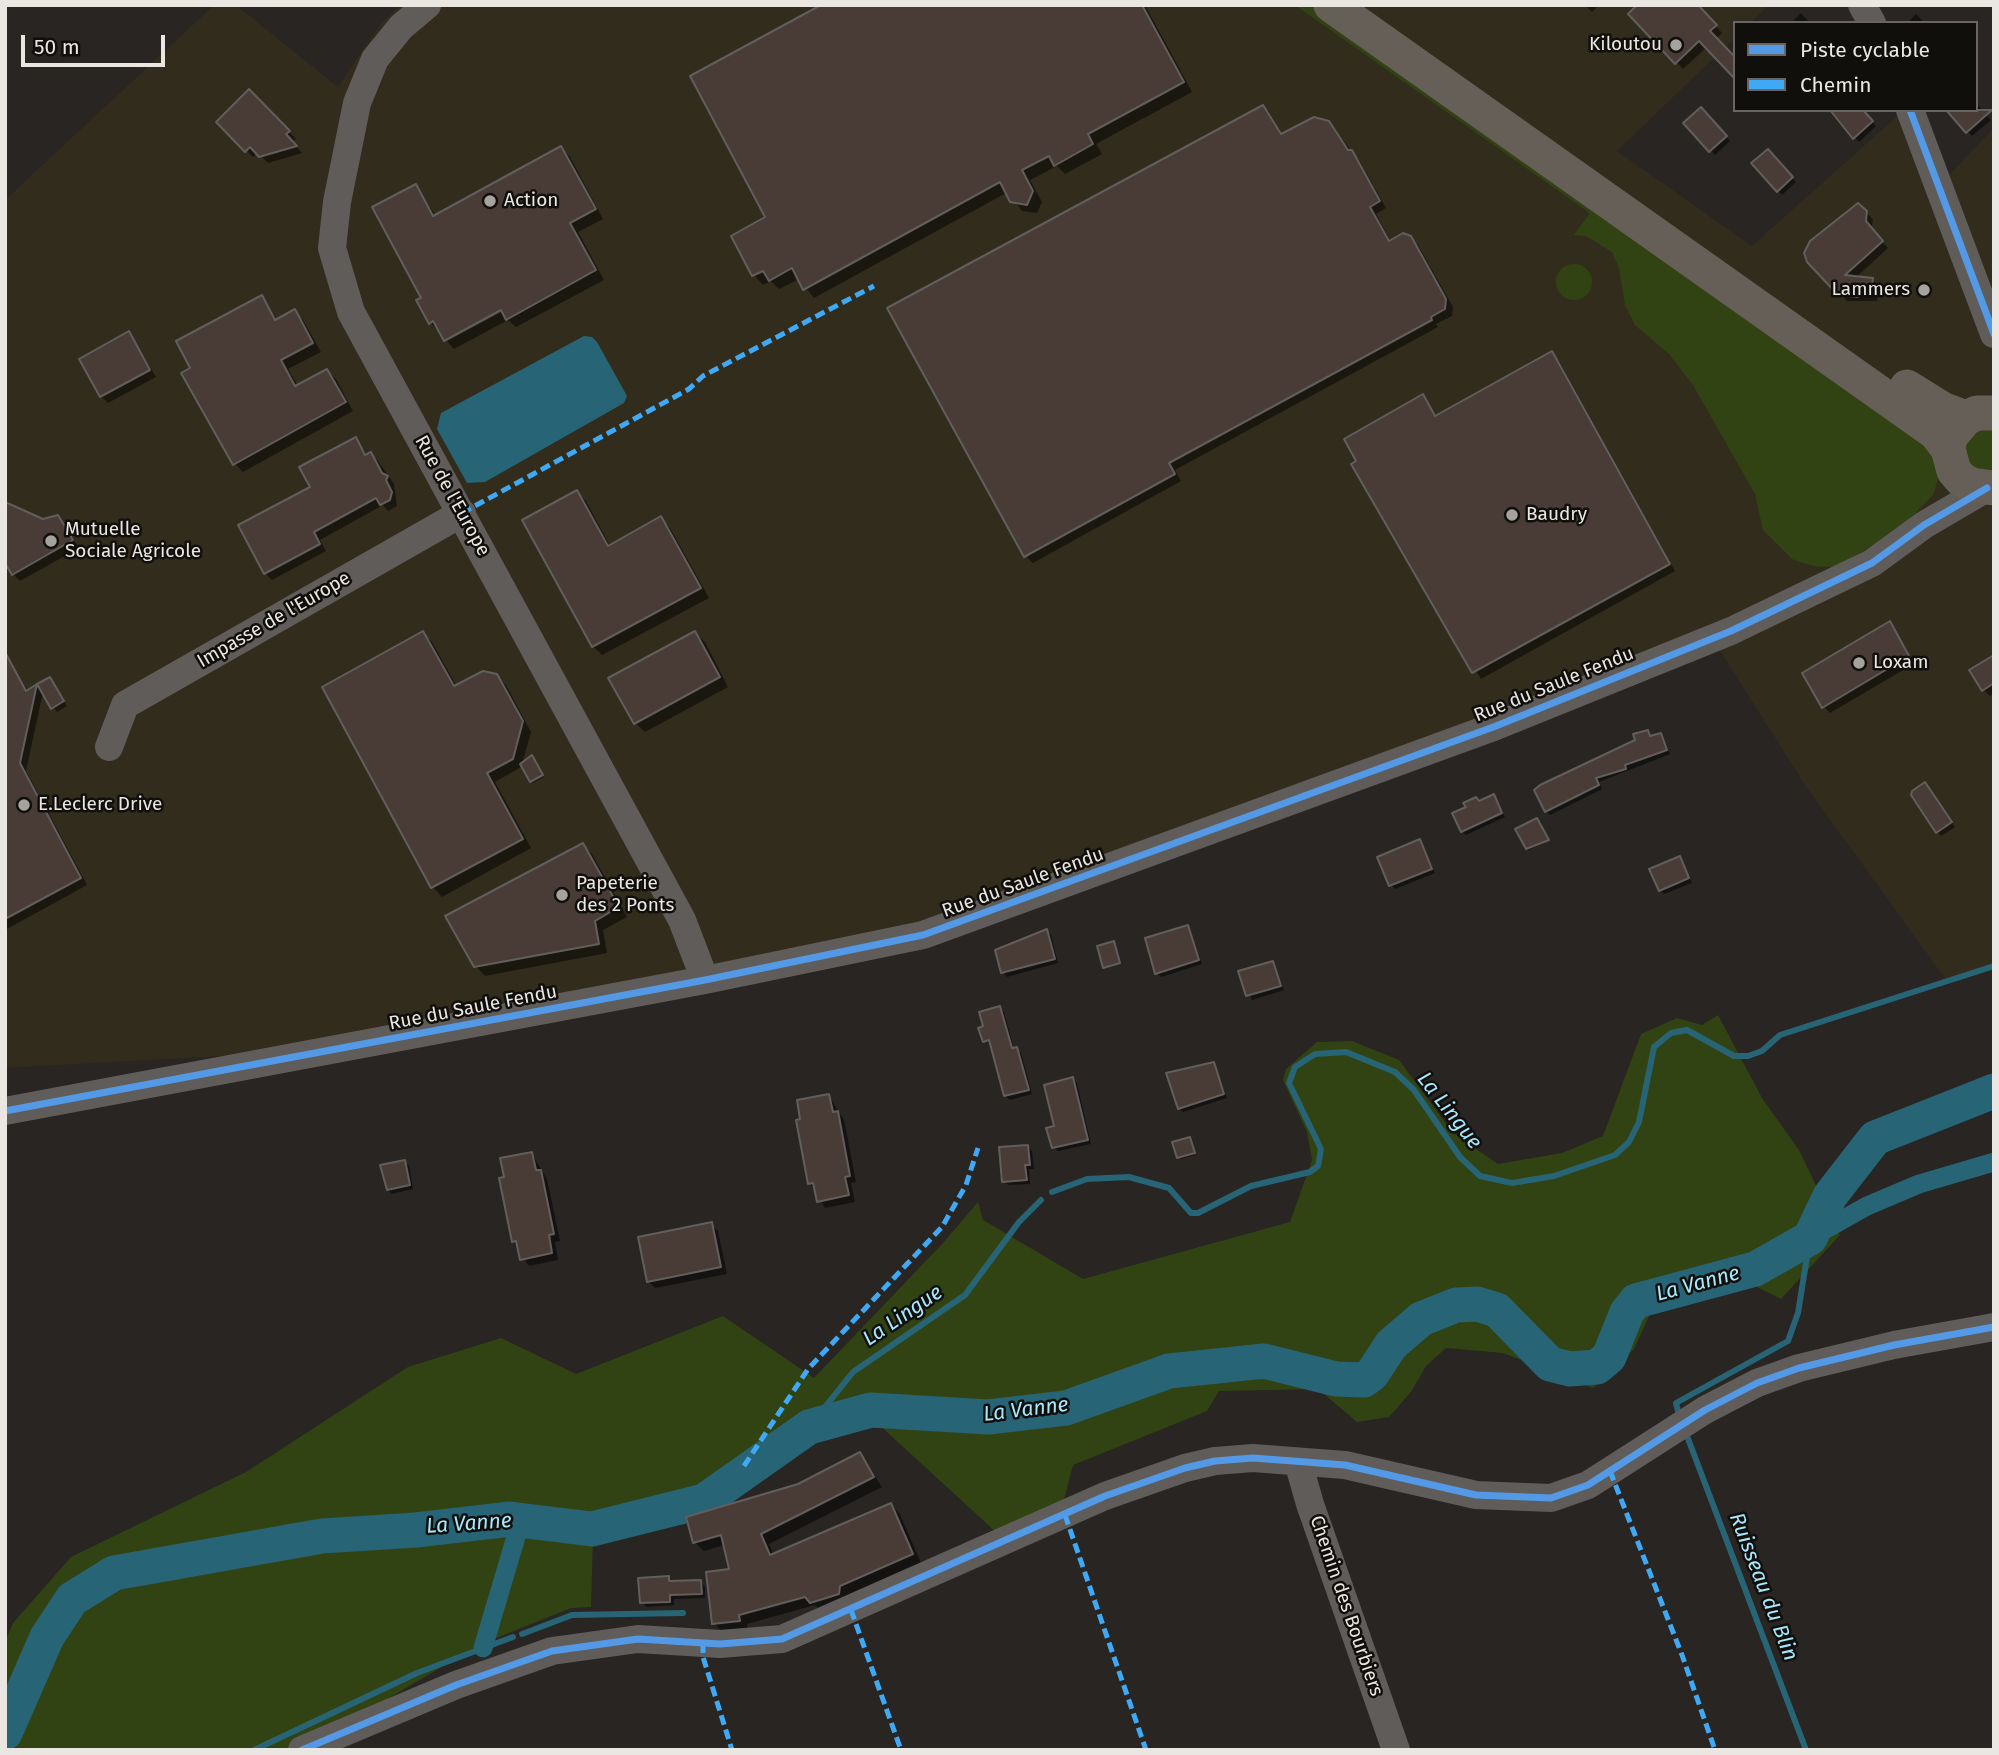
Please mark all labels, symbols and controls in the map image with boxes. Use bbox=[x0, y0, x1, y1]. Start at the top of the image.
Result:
scale bar bbox=[24, 21, 168, 65]
legend bbox=[1733, 21, 1978, 112]
text: 50 m bbox=[34, 34, 80, 60]
place label: Kiloutou bbox=[1589, 34, 1662, 56]
marker: Kiloutou bbox=[1668, 37, 1684, 53]
text: Piste cyclable bbox=[1800, 37, 1930, 63]
text: Chemin bbox=[1800, 72, 1872, 98]
place label: Action bbox=[504, 190, 558, 212]
marker: Action bbox=[482, 193, 498, 209]
place label: Lammers bbox=[1832, 279, 1910, 301]
marker: Lammers bbox=[1916, 282, 1932, 298]
street label: Rue de l'Europe bbox=[409, 432, 495, 560]
place label: Baudry bbox=[1526, 504, 1587, 526]
marker: Baudry bbox=[1504, 507, 1520, 523]
place label: Mutuelle Sociale Agricole bbox=[65, 519, 201, 563]
marker: Mutuelle Sociale Agricole bbox=[43, 533, 59, 549]
street label: Impasse de l'Europe bbox=[194, 567, 354, 673]
street label: Rue du Saule Fendu bbox=[1471, 642, 1637, 728]
place label: Loxam bbox=[1873, 652, 1928, 674]
marker: Loxam bbox=[1851, 655, 1867, 671]
place label: E.Leclerc Drive bbox=[38, 794, 162, 816]
marker: E.Leclerc Drive bbox=[16, 797, 32, 813]
street label: Rue du Saule Fendu bbox=[939, 843, 1107, 923]
place label: Papeterie des 2 Ponts bbox=[576, 873, 674, 917]
marker: Papeterie des 2 Ponts bbox=[554, 887, 570, 903]
street label: Rue du Saule Fendu bbox=[387, 981, 559, 1035]
water label: La Lingue bbox=[1411, 1068, 1487, 1154]
water label: La Vanne bbox=[1654, 1261, 1742, 1307]
water label: La Lingue bbox=[858, 1280, 948, 1352]
water label: La Vanne bbox=[982, 1392, 1070, 1428]
water label: La Vanne bbox=[426, 1508, 512, 1540]
water label: Ruisseau du Blin bbox=[1723, 1509, 1803, 1665]
street label: Chemin des Bourbiers bbox=[1304, 1513, 1388, 1699]

